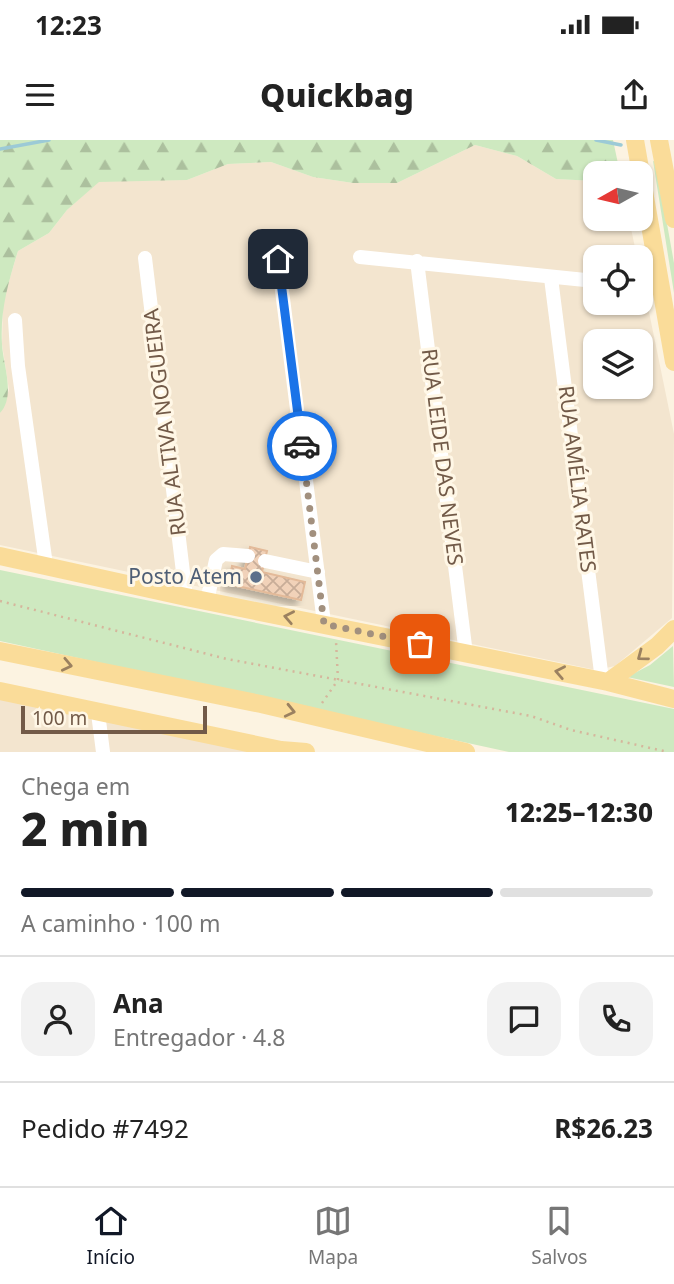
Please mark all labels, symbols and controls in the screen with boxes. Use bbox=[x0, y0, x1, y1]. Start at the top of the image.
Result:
text: 12:23 bbox=[35, 7, 102, 43]
text: Quickbag bbox=[260, 73, 414, 116]
icon: menu bbox=[21, 76, 59, 114]
icon: share bbox=[615, 76, 653, 114]
north arrow bbox=[583, 161, 653, 231]
map controls bbox=[583, 161, 653, 399]
pin bbox=[248, 229, 308, 289]
icon: home bbox=[259, 240, 297, 278]
button: locate bbox=[583, 245, 653, 315]
street label: RUA ALTIVA NOGUEIRA bbox=[136, 306, 192, 537]
button: layers bbox=[583, 329, 653, 399]
street label: RUA LEIDE DAS NEVES bbox=[416, 347, 470, 567]
street label: RUA AMÉLIA RATES bbox=[553, 384, 603, 574]
courier bbox=[267, 411, 337, 481]
icon: car bbox=[283, 427, 321, 465]
place label: Posto Atem bbox=[128, 562, 242, 590]
marker: Posto Atem bbox=[248, 569, 264, 585]
one-way arrow bbox=[283, 610, 295, 625]
pin bbox=[390, 614, 450, 674]
icon: bag bbox=[401, 625, 439, 663]
one-way arrow bbox=[638, 648, 650, 661]
one-way arrow bbox=[61, 656, 73, 671]
one-way arrow bbox=[554, 665, 566, 680]
one-way arrow bbox=[284, 702, 296, 717]
scale bar bbox=[21, 703, 206, 735]
text: 100 m bbox=[32, 705, 87, 731]
text: Chega em bbox=[21, 770, 130, 802]
text: 12:25–12:30 bbox=[505, 794, 653, 830]
text: 2 min bbox=[21, 797, 150, 859]
text: A caminho · 100 m bbox=[21, 907, 220, 939]
button: person bbox=[21, 982, 95, 1056]
button: chat bbox=[487, 982, 561, 1056]
button: phone bbox=[579, 982, 653, 1056]
text: Ana bbox=[113, 985, 163, 1021]
text: Entregador · 4.8 bbox=[113, 1021, 286, 1053]
text: Pedido #7492 bbox=[21, 1110, 189, 1146]
text: R$26.23 bbox=[554, 1110, 653, 1146]
tab: Início bbox=[86, 1202, 135, 1270]
tab: Mapa bbox=[308, 1202, 358, 1270]
tab: Salvos bbox=[531, 1202, 587, 1270]

